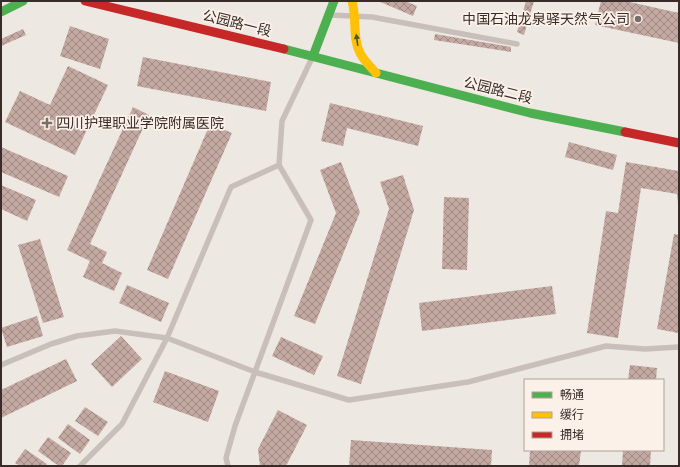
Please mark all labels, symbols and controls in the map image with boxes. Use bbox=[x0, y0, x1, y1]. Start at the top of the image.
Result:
street label: 公园路一段 bbox=[201, 7, 273, 39]
place label: 中国石油龙泉驿天然气公司 bbox=[462, 11, 630, 27]
marker: 中国石油龙泉驿天然气公司 bbox=[633, 14, 643, 24]
one-way arrow bbox=[354, 33, 360, 46]
street label: 公园路二段 bbox=[462, 74, 534, 106]
place label: 四川护理职业学院附属医院 bbox=[56, 115, 224, 131]
marker: 四川护理职业学院附属医院 bbox=[41, 117, 53, 129]
legend bbox=[524, 379, 664, 451]
text: 畅通 bbox=[560, 388, 584, 401]
text: 缓行 bbox=[560, 408, 584, 421]
text: 拥堵 bbox=[560, 428, 584, 441]

